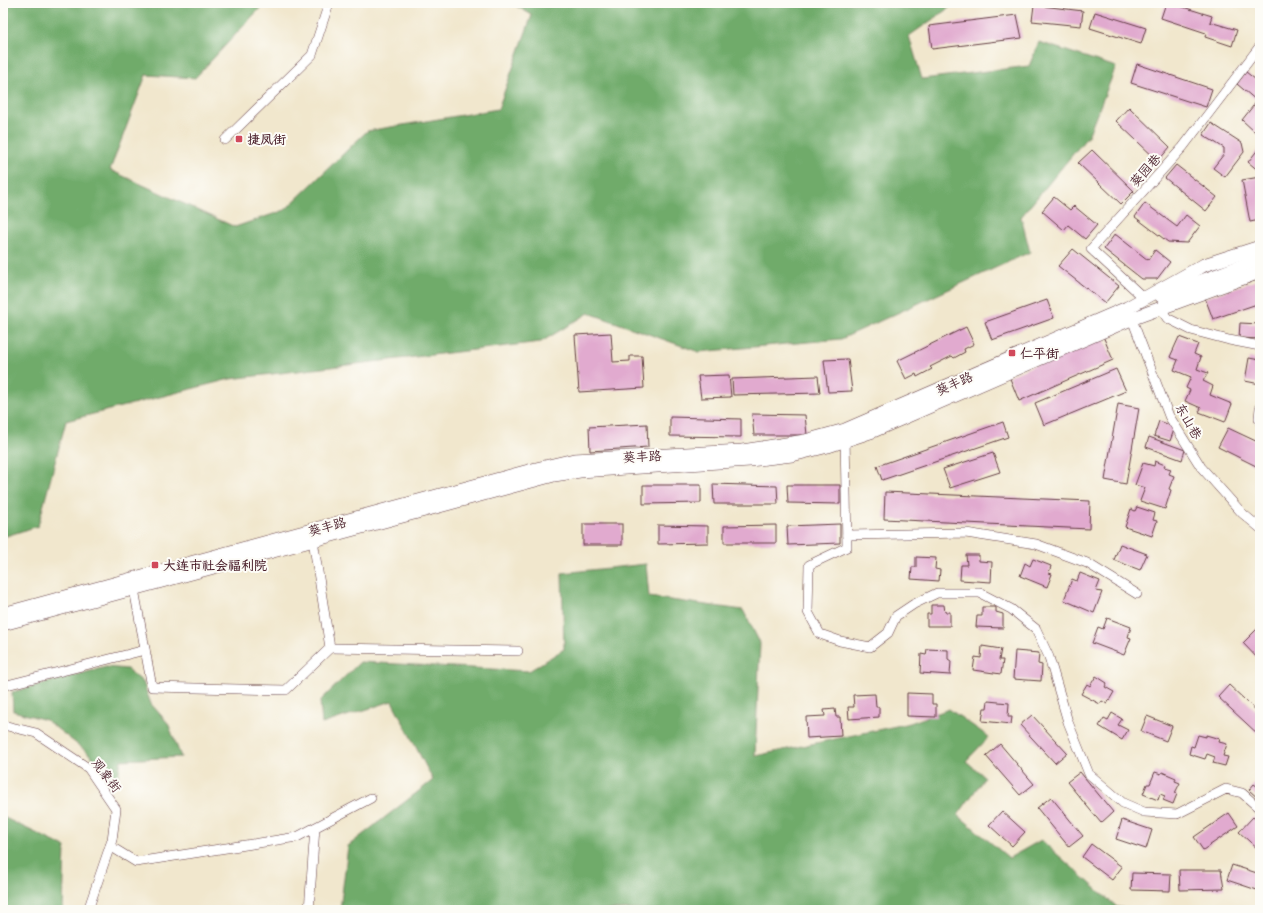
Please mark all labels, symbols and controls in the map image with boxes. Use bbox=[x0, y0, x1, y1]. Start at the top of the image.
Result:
place label: 捷凤街 bbox=[247, 132, 287, 148]
marker: 捷凤街 bbox=[234, 134, 244, 144]
street label: 葵园巷 bbox=[1127, 151, 1165, 191]
place label: 仁平街 bbox=[1020, 346, 1060, 362]
marker: 仁平街 bbox=[1007, 348, 1017, 358]
street label: 葵丰路 bbox=[933, 369, 975, 399]
street label: 东山巷 bbox=[1171, 401, 1205, 442]
street label: 葵丰路 bbox=[622, 448, 662, 466]
street label: 葵丰路 bbox=[306, 514, 348, 540]
place label: 大连市社会福利院 bbox=[163, 558, 267, 574]
marker: 大连市社会福利院 bbox=[150, 560, 160, 570]
street label: 观象街 bbox=[88, 755, 125, 796]

